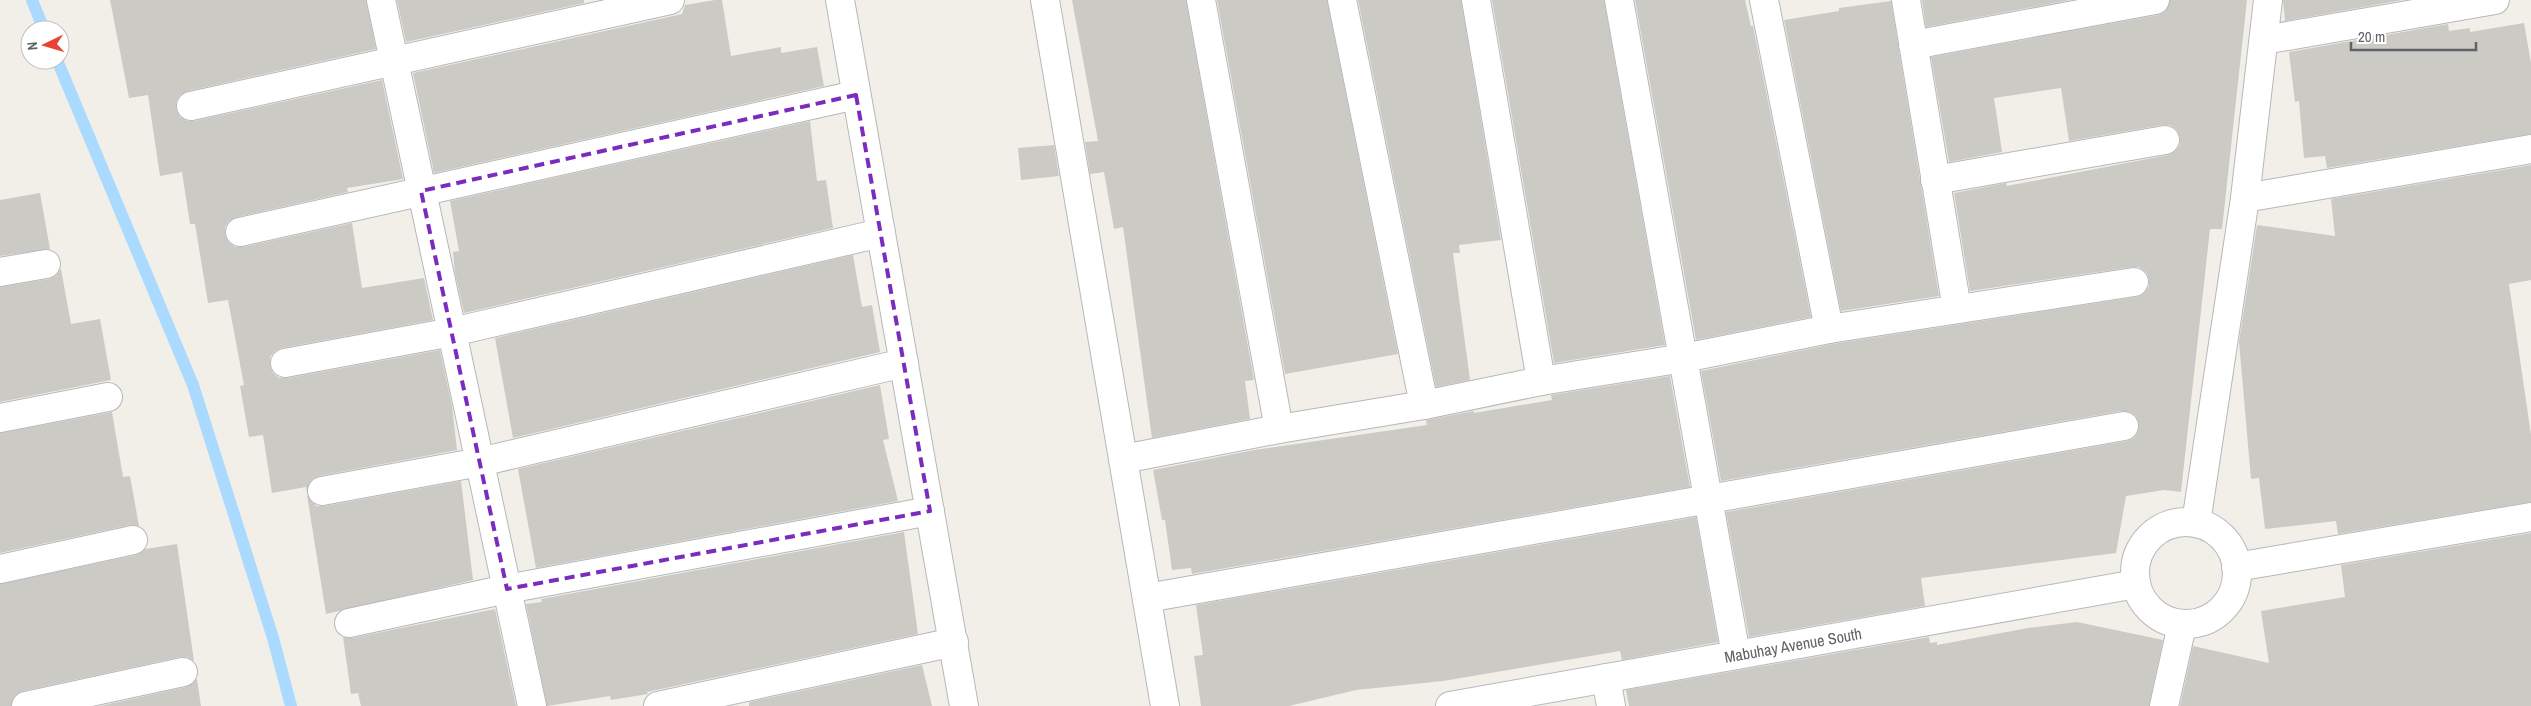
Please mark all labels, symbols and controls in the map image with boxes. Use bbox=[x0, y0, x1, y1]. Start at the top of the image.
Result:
north arrow bbox=[20, 20, 70, 70]
scale bar bbox=[2351, 20, 2476, 52]
text: 20 m bbox=[2358, 26, 2385, 47]
text: N bbox=[23, 41, 41, 51]
street label: Mabuhay Avenue South bbox=[1723, 622, 1863, 668]

